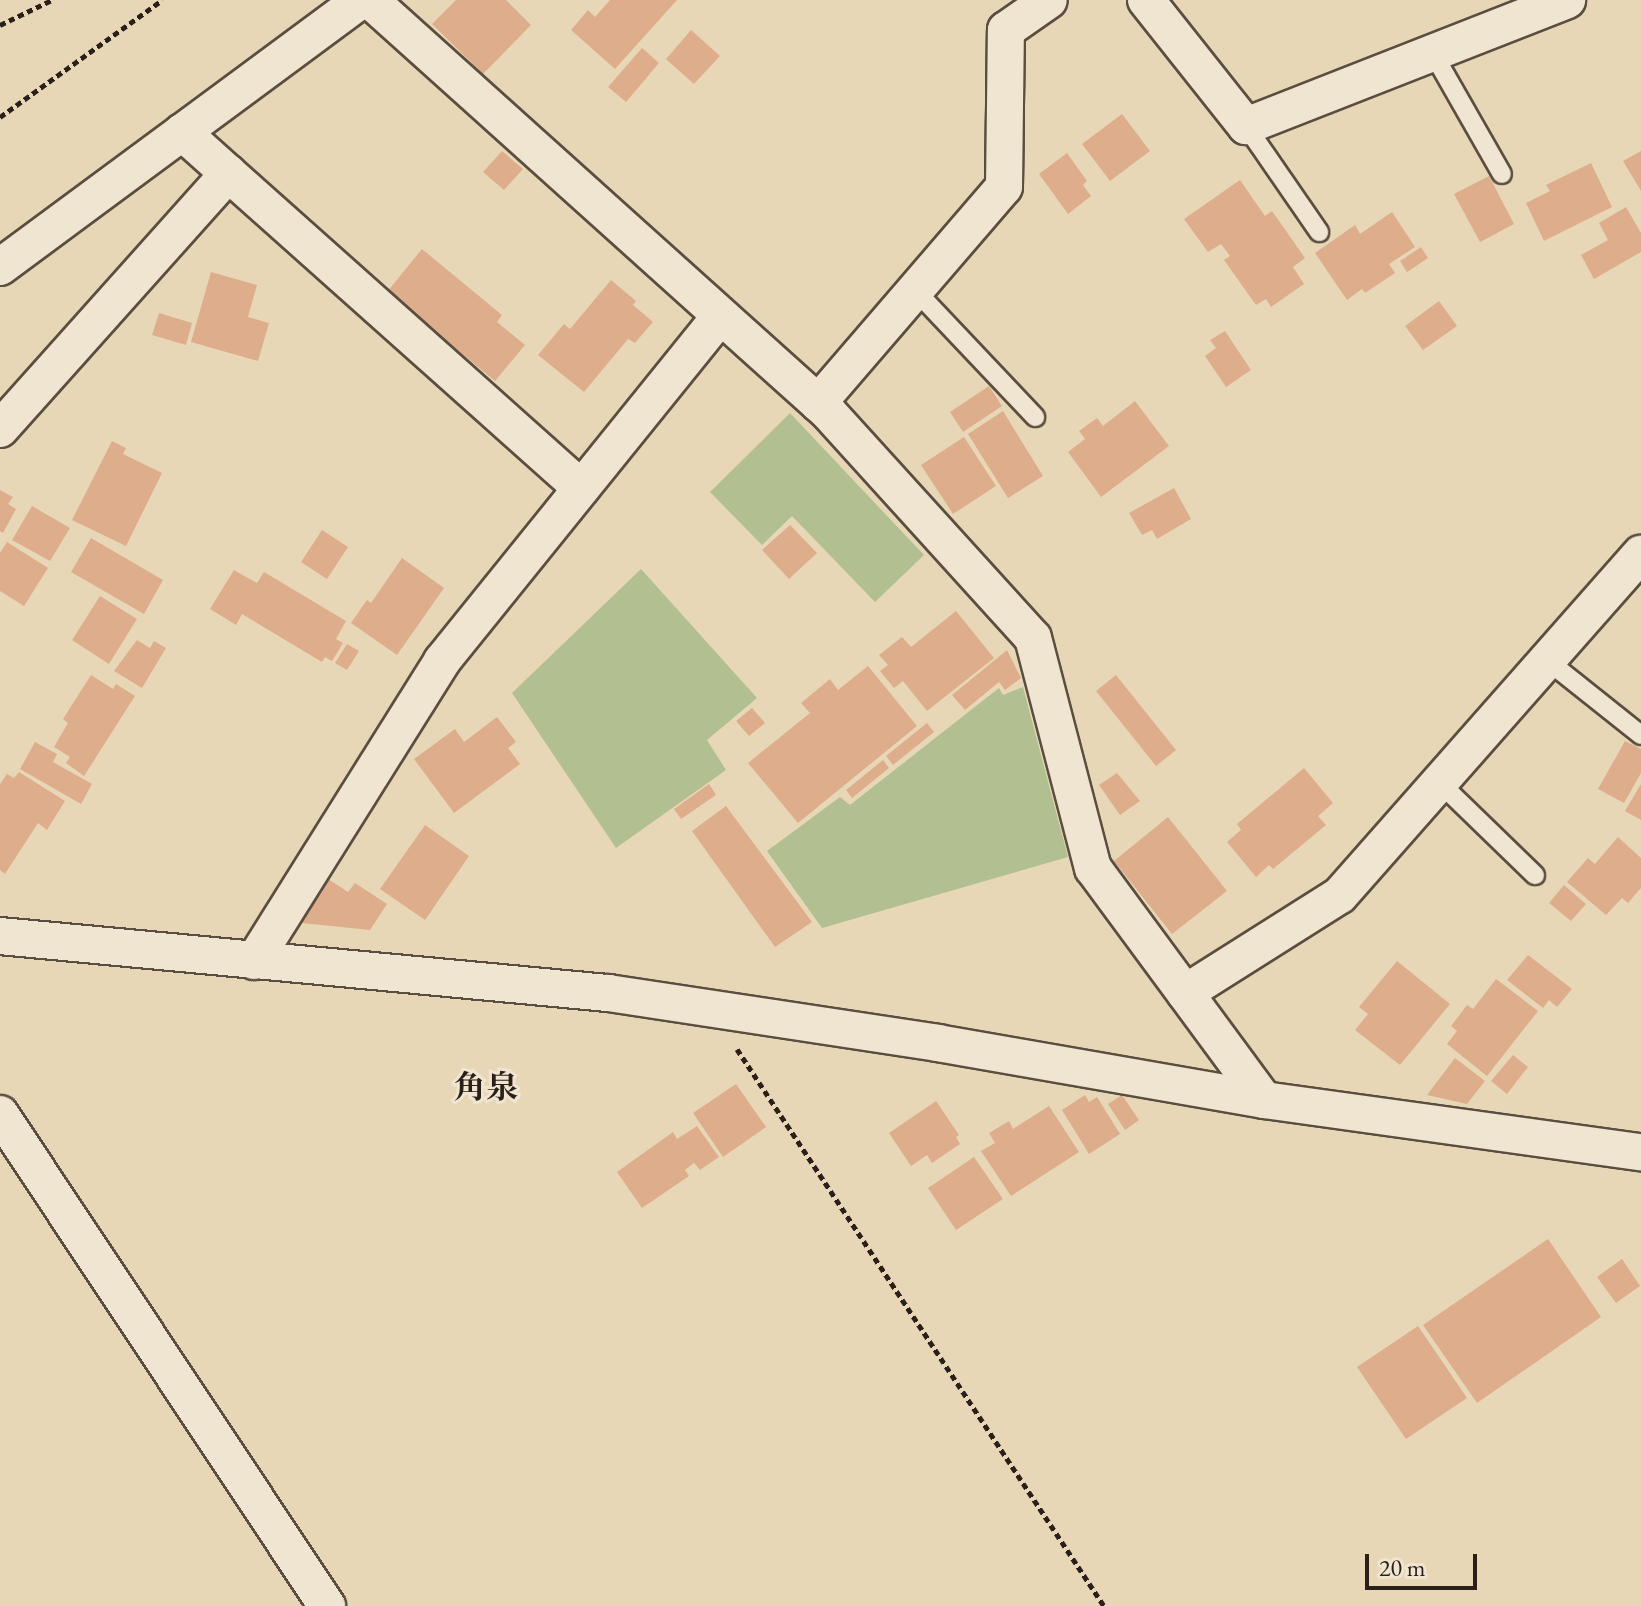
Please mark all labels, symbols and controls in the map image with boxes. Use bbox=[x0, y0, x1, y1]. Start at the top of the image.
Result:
district label: 角泉 bbox=[454, 1068, 518, 1106]
scale bar bbox=[1369, 1538, 1481, 1588]
text: 20 m bbox=[1379, 1552, 1426, 1583]

